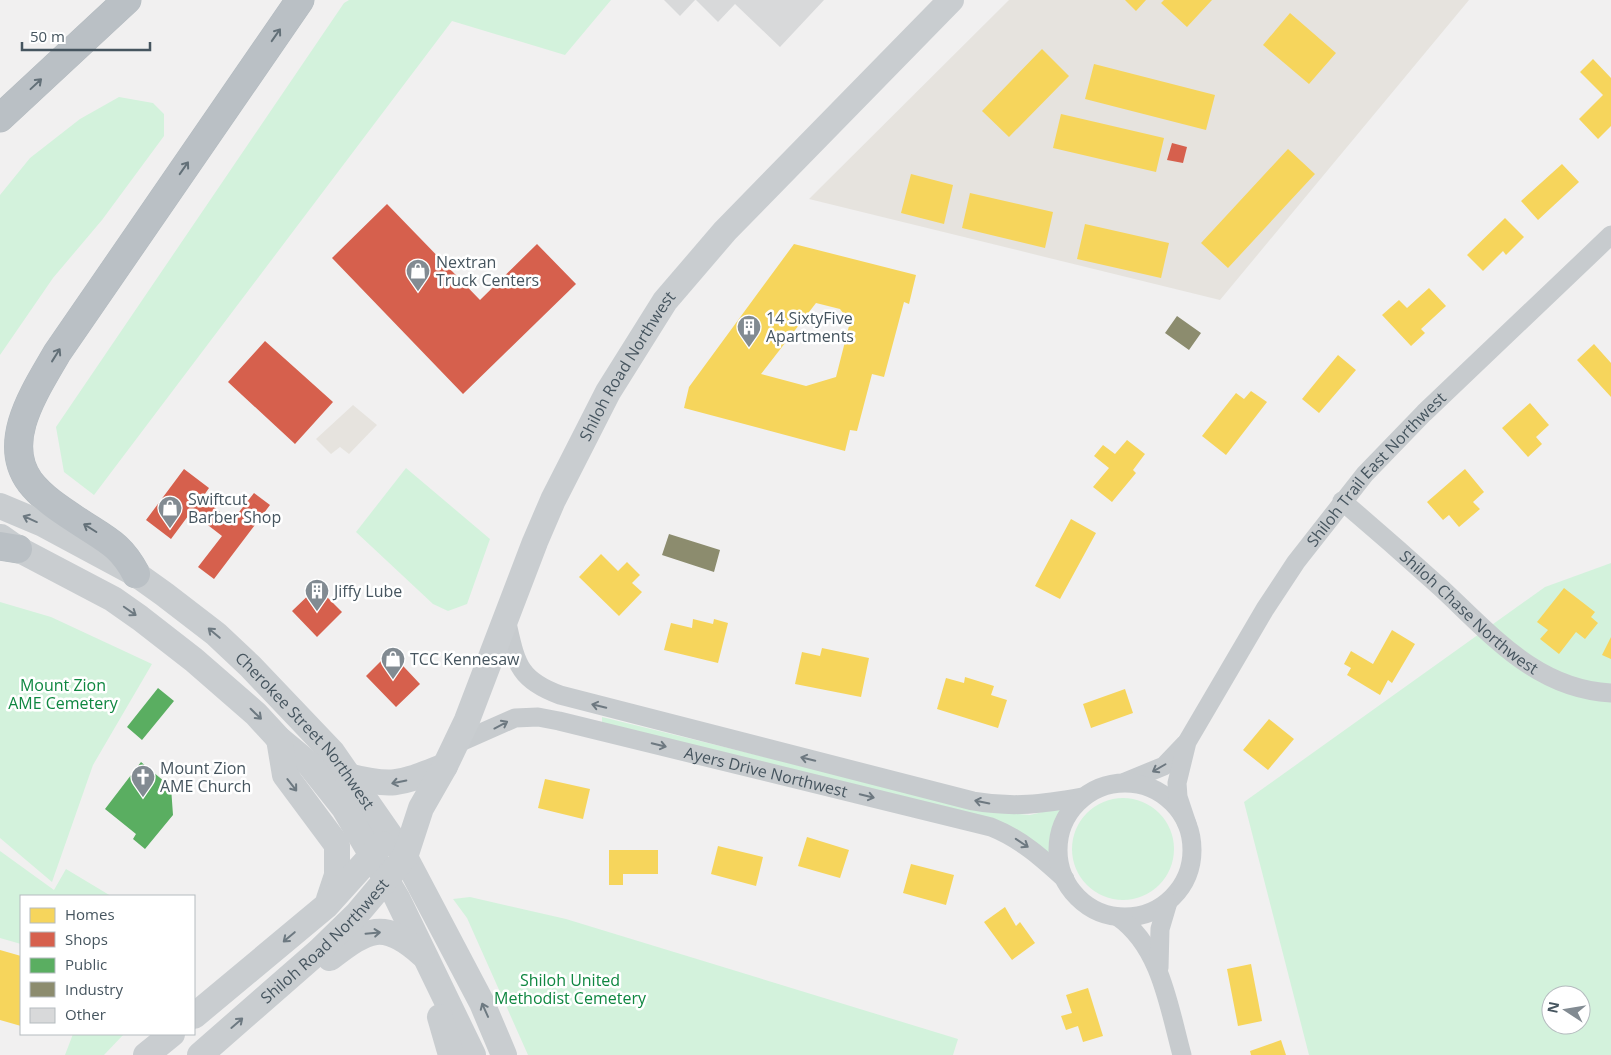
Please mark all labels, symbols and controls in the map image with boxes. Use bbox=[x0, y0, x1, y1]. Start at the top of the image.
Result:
scale bar bbox=[22, 20, 150, 52]
text: 50 m bbox=[30, 26, 65, 46]
one-way arrow bbox=[271, 28, 281, 42]
one-way arrow bbox=[29, 79, 42, 90]
one-way arrow bbox=[178, 161, 189, 175]
place label: Nextran Truck Centers bbox=[436, 251, 539, 291]
shop icon: Nextran Truck Centers bbox=[405, 258, 431, 292]
street label: Shiloh Road Northwest bbox=[574, 286, 680, 445]
place label: 14 SixtyFive Apartments bbox=[766, 307, 854, 347]
building icon: 14 SixtyFive Apartments bbox=[736, 314, 762, 348]
one-way arrow bbox=[52, 349, 62, 363]
street label: Shiloh Trail East Northwest bbox=[1301, 387, 1451, 551]
place label: Swiftcut Barber Shop bbox=[188, 488, 281, 528]
shop icon: Swiftcut Barber Shop bbox=[157, 495, 183, 529]
one-way arrow bbox=[23, 513, 38, 522]
one-way arrow bbox=[83, 523, 97, 534]
street label: Shiloh Chase Northwest bbox=[1395, 545, 1543, 679]
building icon: Jiffy Lube bbox=[304, 578, 330, 612]
place label: Jiffy Lube bbox=[332, 580, 402, 602]
one-way arrow bbox=[123, 606, 137, 616]
one-way arrow bbox=[208, 628, 221, 639]
shop icon: TCC Kennesaw bbox=[380, 646, 406, 680]
street label: Cherokee Street Northwest bbox=[231, 647, 380, 814]
place label: TCC Kennesaw bbox=[410, 648, 520, 670]
park label: Mount Zion AME Cemetery bbox=[8, 674, 119, 714]
one-way arrow bbox=[592, 701, 608, 710]
one-way arrow bbox=[249, 708, 262, 720]
one-way arrow bbox=[493, 720, 508, 729]
one-way arrow bbox=[650, 741, 666, 750]
street label: Ayers Drive Northwest bbox=[682, 741, 850, 802]
one-way arrow bbox=[800, 753, 816, 763]
place label: Mount Zion AME Church bbox=[160, 757, 251, 797]
one-way arrow bbox=[1152, 763, 1167, 773]
church icon: Mount Zion AME Church bbox=[130, 764, 156, 798]
one-way arrow bbox=[287, 778, 298, 791]
one-way arrow bbox=[392, 778, 408, 787]
one-way arrow bbox=[859, 792, 875, 801]
one-way arrow bbox=[975, 797, 991, 807]
one-way arrow bbox=[1015, 838, 1029, 848]
street label: Shiloh Road Northwest bbox=[256, 873, 394, 1008]
legend bbox=[20, 895, 195, 1035]
text: Homes bbox=[65, 904, 115, 924]
text: Shops bbox=[65, 929, 108, 949]
one-way arrow bbox=[365, 929, 381, 938]
one-way arrow bbox=[282, 932, 295, 943]
text: Public bbox=[65, 954, 107, 974]
park label: Shiloh United Methodist Cemetery bbox=[494, 969, 647, 1009]
text: Industry bbox=[65, 979, 123, 999]
north arrow bbox=[1541, 985, 1591, 1035]
text: N bbox=[1542, 1000, 1563, 1015]
one-way arrow bbox=[479, 1003, 489, 1018]
text: Other bbox=[65, 1004, 106, 1024]
one-way arrow bbox=[230, 1017, 243, 1029]

